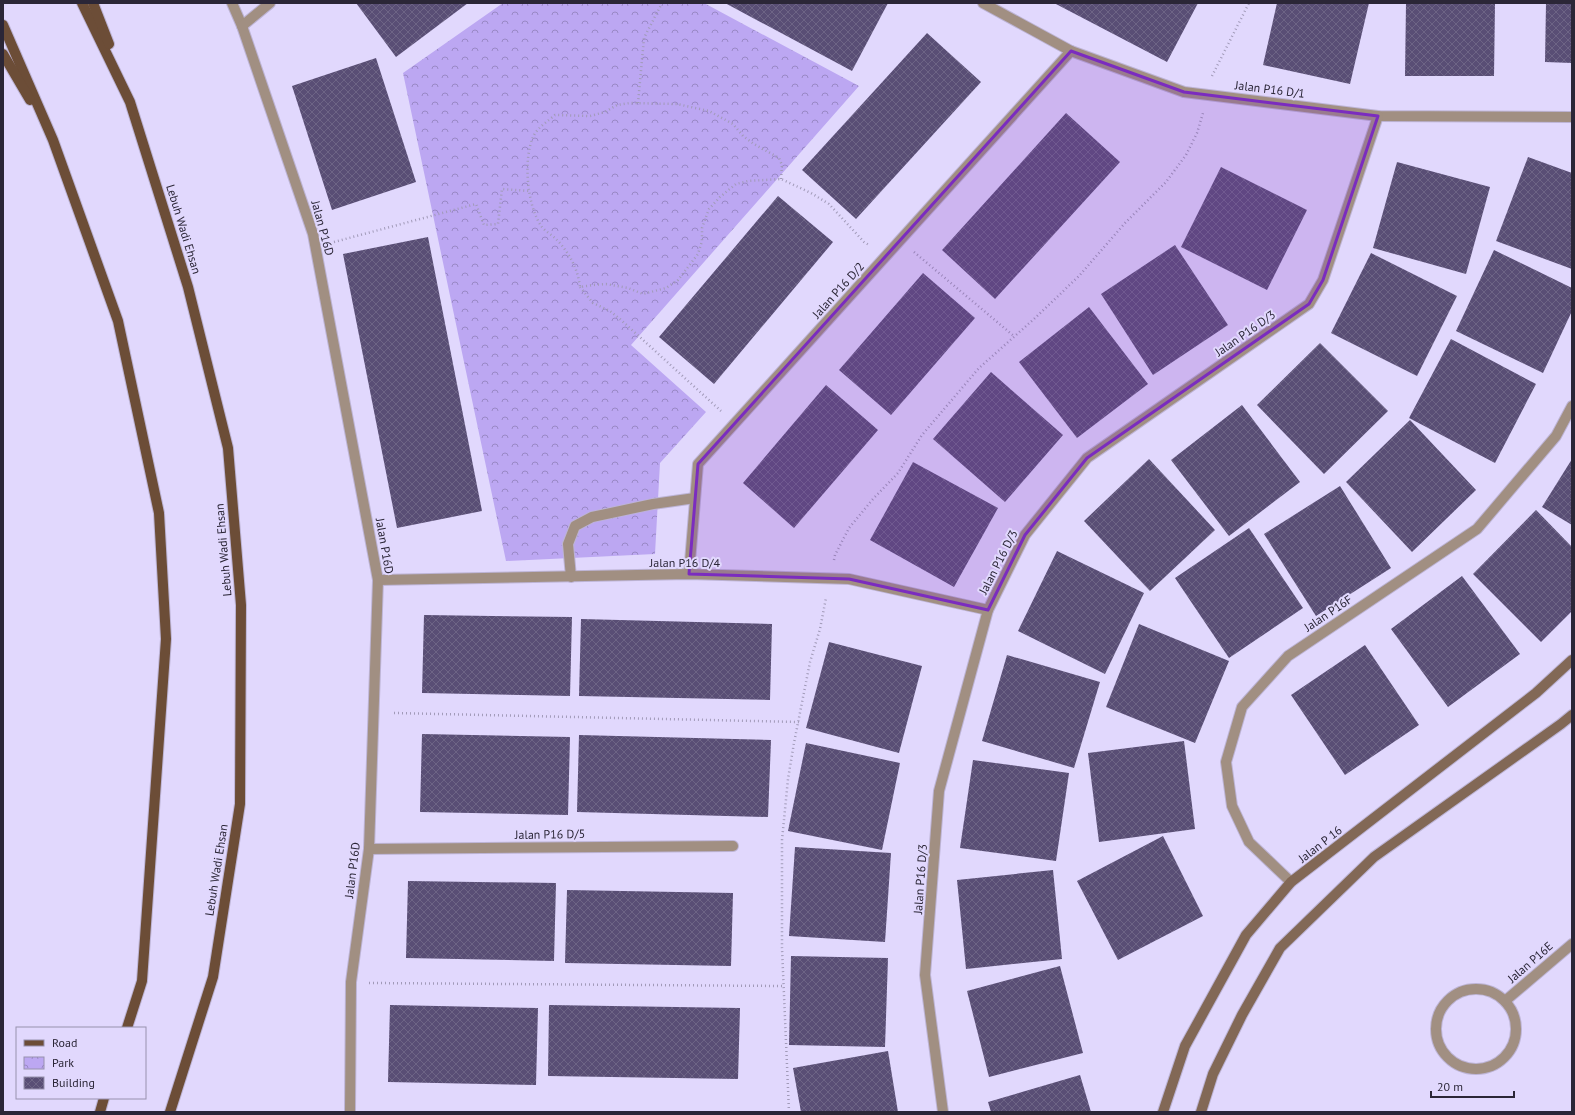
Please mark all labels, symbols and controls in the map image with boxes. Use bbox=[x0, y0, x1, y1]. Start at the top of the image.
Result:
street label: Jalan P16 D/1 bbox=[1233, 77, 1306, 101]
street label: Lebuh Wadi Ehsan bbox=[163, 182, 205, 276]
street label: Jalan P16D bbox=[308, 198, 338, 257]
street label: Jalan P16 D/2 bbox=[808, 259, 867, 322]
street label: Jalan P16 D/3 bbox=[1211, 307, 1278, 360]
street label: Lebuh Wadi Ehsan bbox=[211, 503, 235, 597]
street label: Jalan P16D bbox=[373, 516, 397, 575]
street label: Jalan P16 D/3 bbox=[975, 527, 1021, 598]
street label: Jalan P16 D/4 bbox=[649, 555, 721, 570]
street label: Jalan P16F bbox=[1300, 591, 1355, 635]
street label: Jalan P 16 bbox=[1294, 822, 1345, 866]
street label: Lebuh Wadi Ehsan bbox=[201, 823, 231, 917]
street label: Jalan P16 D/5 bbox=[514, 826, 585, 842]
street label: Jalan P16D bbox=[341, 841, 363, 900]
street label: Jalan P16 D/3 bbox=[910, 843, 930, 916]
street label: Jalan P16E bbox=[1504, 938, 1556, 986]
legend bbox=[16, 1027, 146, 1099]
text: Road bbox=[52, 1035, 77, 1050]
text: Park bbox=[52, 1055, 74, 1070]
scale bar bbox=[1431, 1073, 1514, 1099]
text: Building bbox=[52, 1075, 95, 1090]
text: 20 m bbox=[1437, 1079, 1463, 1094]

